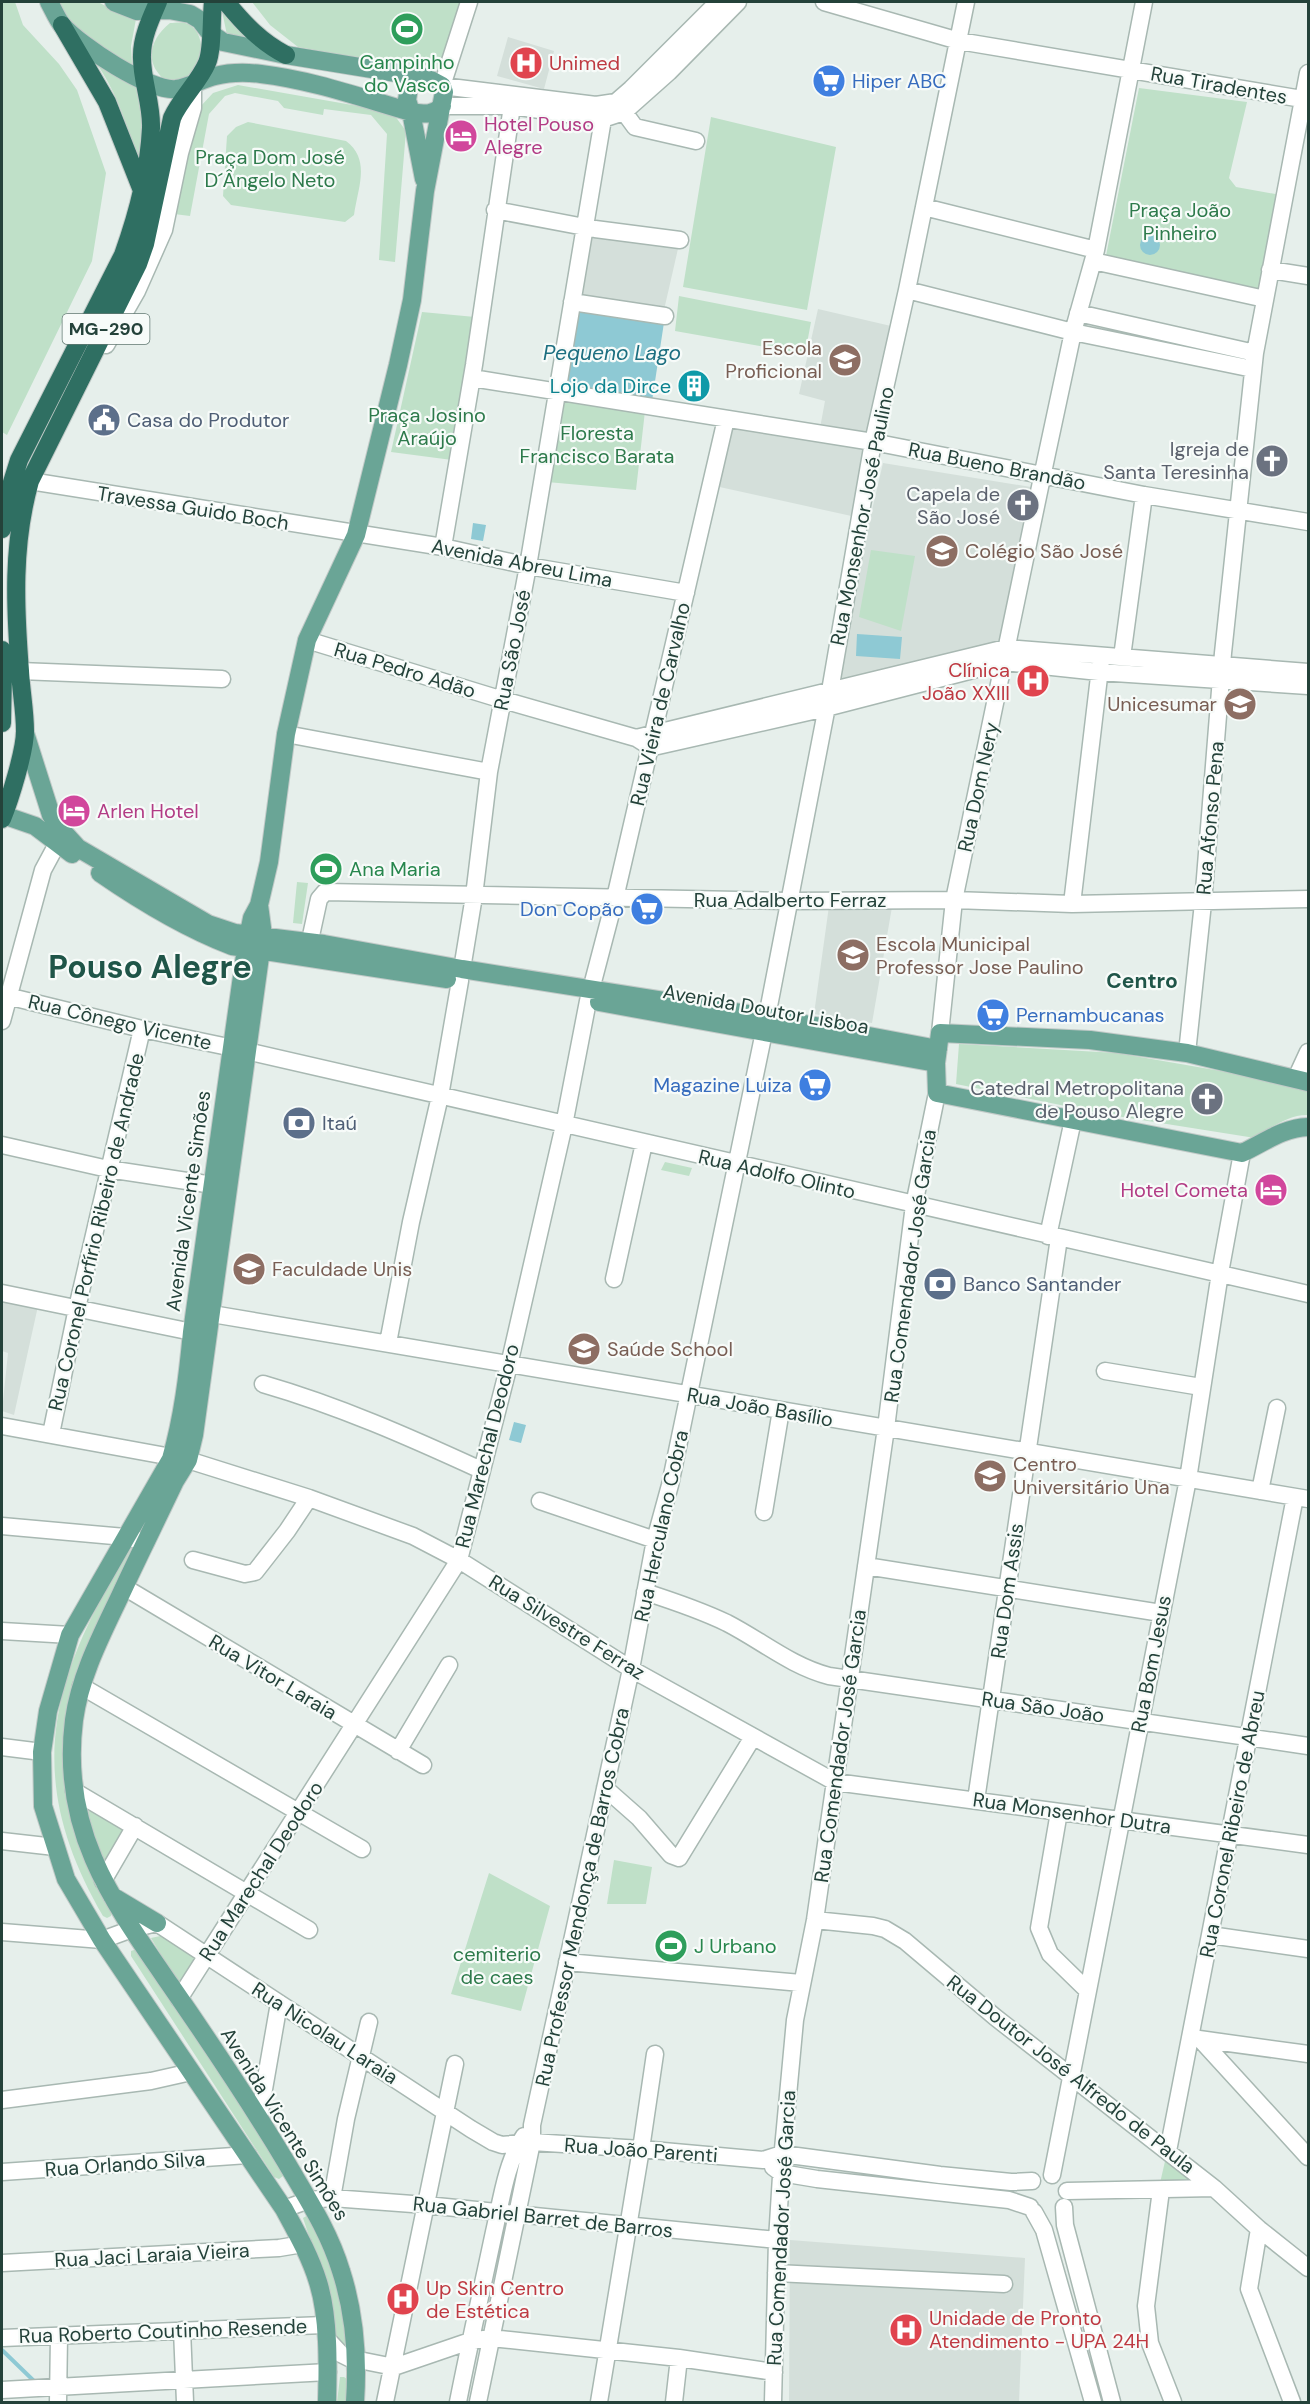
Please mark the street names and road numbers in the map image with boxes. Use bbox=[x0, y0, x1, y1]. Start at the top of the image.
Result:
street label: Rua Tiradentes bbox=[1149, 60, 1289, 110]
road number: MG-290 bbox=[63, 314, 150, 344]
street label: Rua Monsenhor José Paulino bbox=[824, 384, 900, 648]
street label: Rua Bueno Brandão bbox=[906, 436, 1088, 496]
street label: Travessa Guido Boch bbox=[95, 480, 291, 536]
street label: Avenida Abreu Lima bbox=[429, 533, 615, 593]
street label: Rua São José bbox=[488, 587, 536, 713]
street label: Rua Vieira de Carvalho bbox=[624, 600, 696, 808]
street label: Rua Pedro Adão bbox=[331, 636, 479, 704]
street label: Rua Dom Nery bbox=[952, 720, 1004, 854]
street label: Rua Afonso Pena bbox=[1190, 740, 1230, 896]
street label: Rua Adalberto Ferraz bbox=[694, 887, 886, 913]
street label: Avenida Doutor Lisboa bbox=[661, 978, 871, 1040]
street label: Rua Cônego Vicente bbox=[26, 988, 214, 1056]
street label: Rua Coronel Porfírio Ribeiro de Andrade bbox=[42, 1051, 150, 1413]
street label: Avenida Vicente Simões bbox=[160, 1089, 216, 1313]
street label: Rua Comendador José Garcia bbox=[878, 1128, 942, 1404]
street label: Rua Adolfo Olinto bbox=[696, 1143, 858, 1205]
street label: Rua Marechal Deodoro bbox=[449, 1341, 525, 1551]
street label: Rua João Basílio bbox=[685, 1381, 835, 1433]
street label: Rua Herculano Cobra bbox=[628, 1428, 694, 1624]
street label: Rua Dom Assis bbox=[985, 1522, 1029, 1660]
street label: Rua Silvestre Ferraz bbox=[484, 1568, 650, 1686]
street label: Rua Bom Jesus bbox=[1125, 1593, 1177, 1735]
street label: Rua Comendador José Garcia bbox=[808, 1608, 872, 1884]
street label: Rua Vitor Laraia bbox=[204, 1628, 342, 1726]
street label: Rua São João bbox=[980, 1686, 1106, 1728]
street label: Rua Coronel Ribeiro de Abreu bbox=[1193, 1688, 1271, 1960]
street label: Rua Professor Mendonça de Barros Cobra bbox=[529, 1705, 635, 2089]
street label: Rua Marechal Deodoro bbox=[193, 1776, 329, 1966]
street label: Rua Monsenhor Dutra bbox=[971, 1786, 1173, 1840]
street label: Rua Doutor José Alfredo de Paula bbox=[942, 1969, 1200, 2179]
street label: Rua Nicolau Laraia bbox=[247, 1976, 403, 2090]
street label: Avenida Vicente Simões bbox=[215, 2023, 355, 2225]
street label: Rua Comendador José Garcia bbox=[761, 2090, 801, 2366]
street label: Rua João Parenti bbox=[563, 2132, 719, 2168]
street label: Rua Orlando Silva bbox=[44, 2145, 206, 2183]
street label: Rua Gabriel Barret de Barros bbox=[412, 2190, 674, 2244]
street label: Rua Jaci Laraia Vieira bbox=[54, 2237, 250, 2273]
street label: Rua Roberto Coutinho Resende bbox=[18, 2313, 308, 2349]

